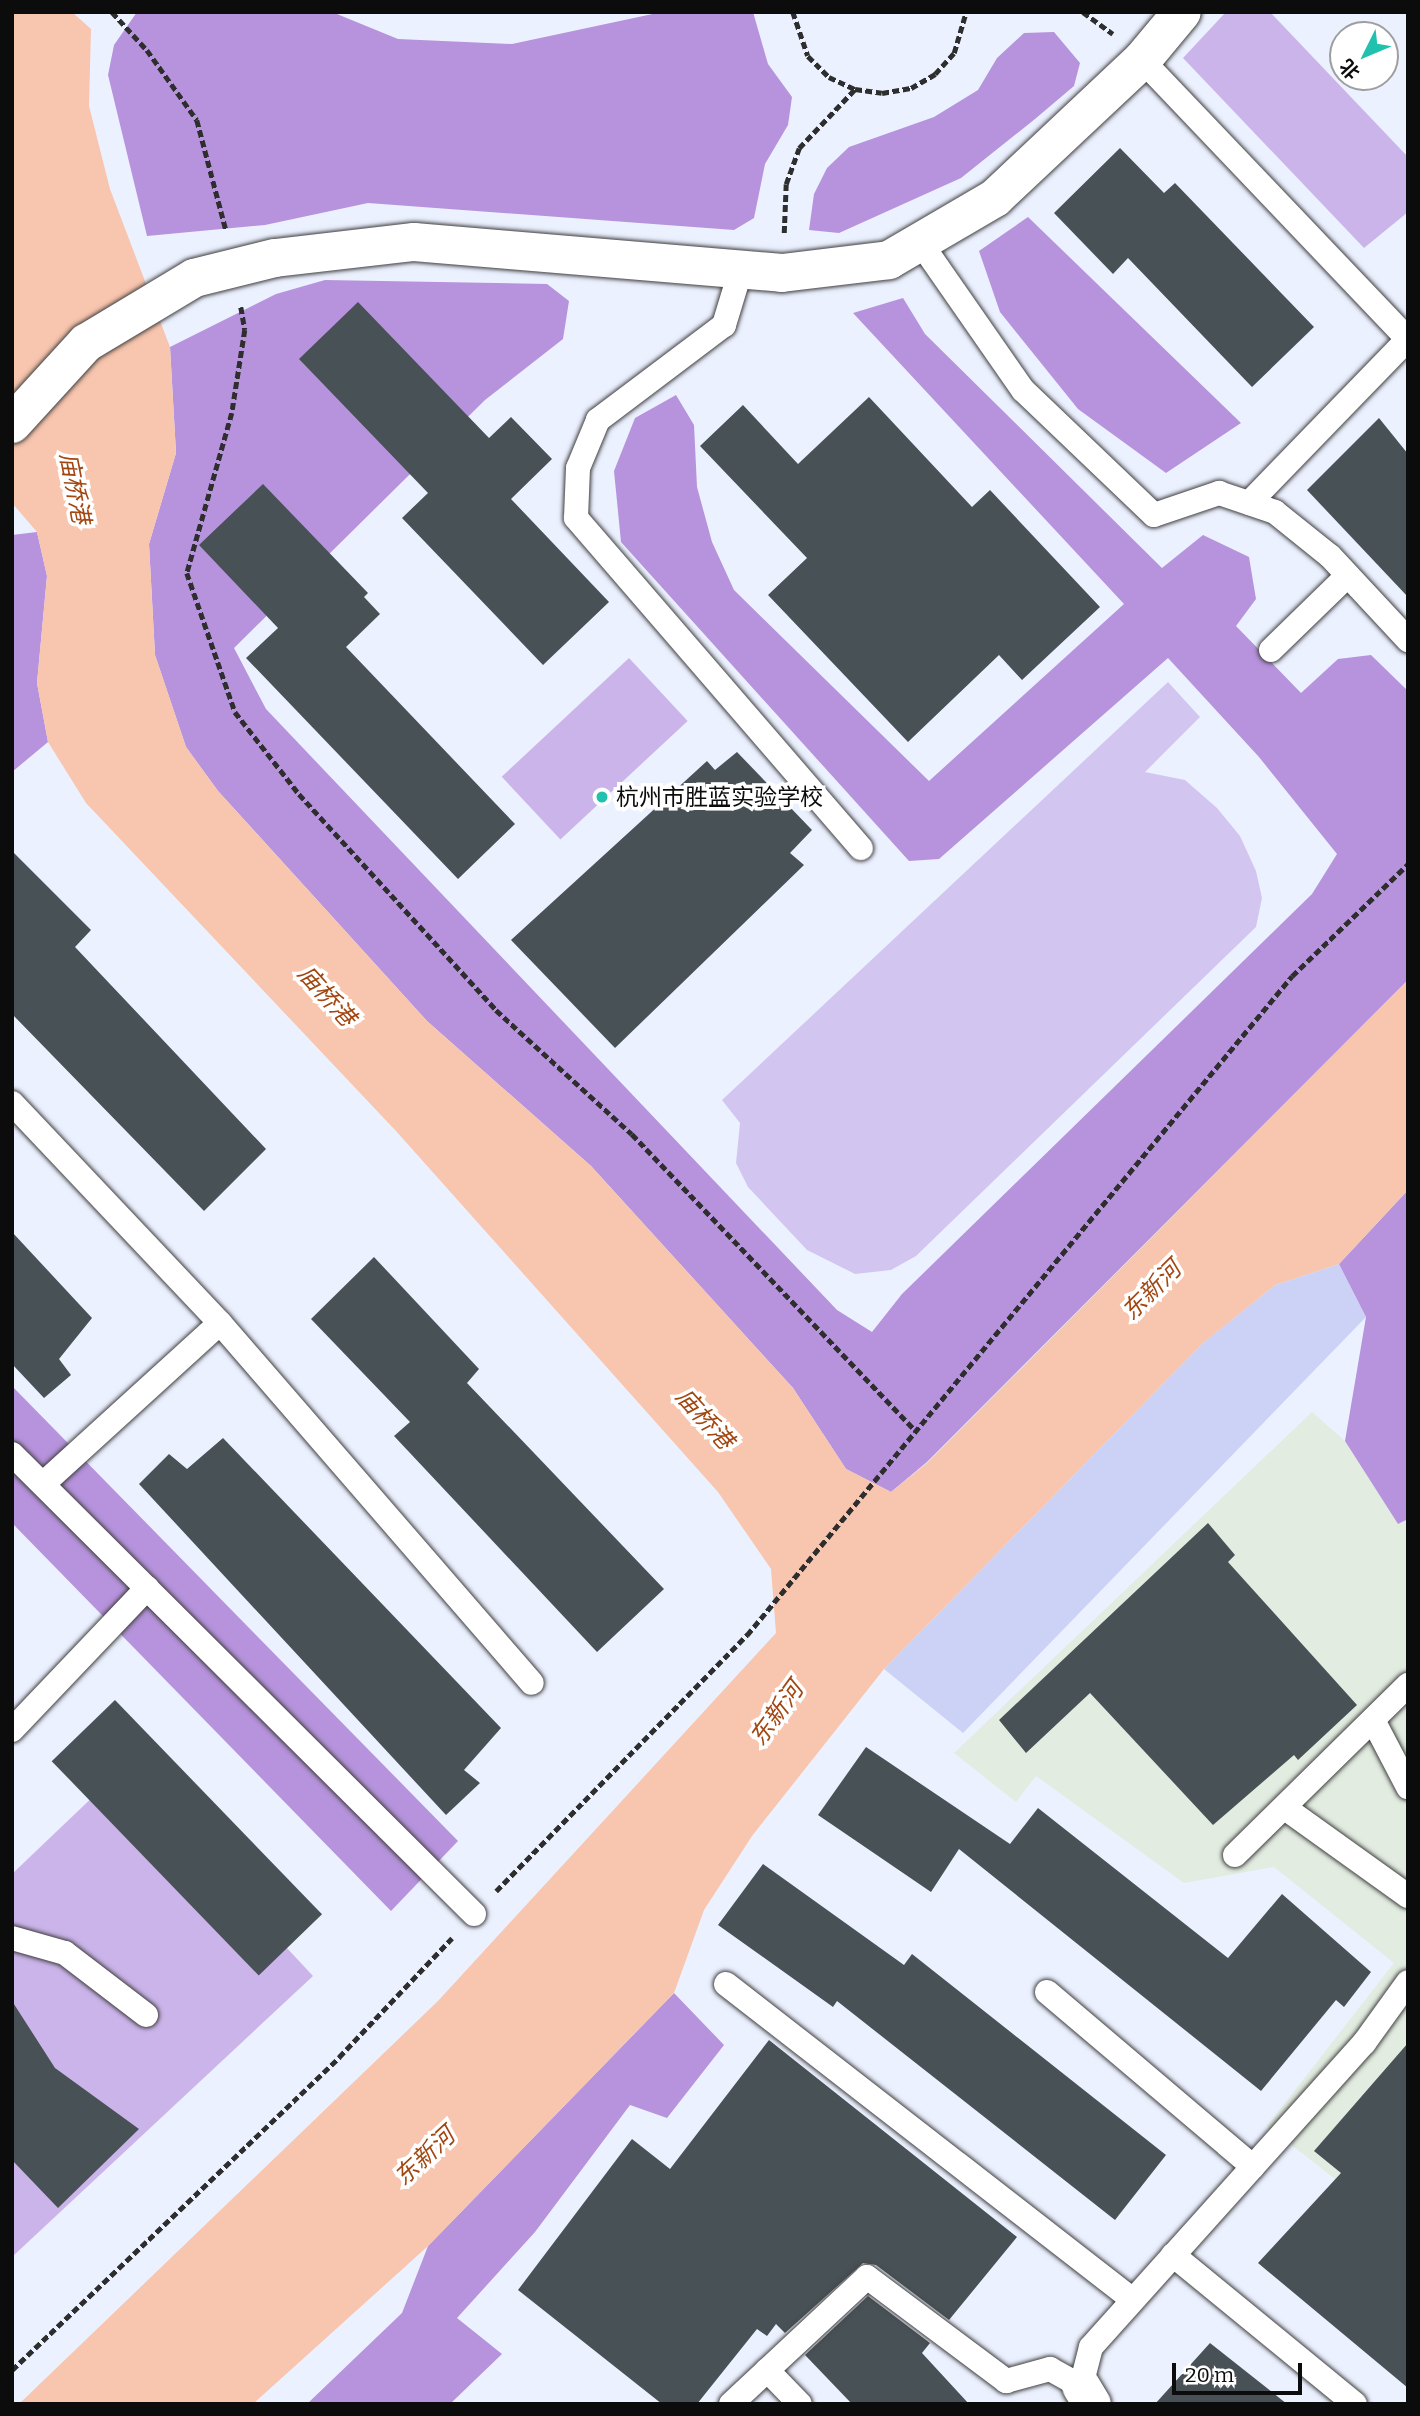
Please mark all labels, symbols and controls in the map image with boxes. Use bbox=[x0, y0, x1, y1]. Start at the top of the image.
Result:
north arrow bbox=[1329, 21, 1399, 91]
text: 北 bbox=[1335, 55, 1365, 84]
water label: 庙桥港 bbox=[53, 450, 95, 526]
place label: 杭州市胜蓝实验学校 bbox=[616, 783, 823, 811]
marker: 杭州市胜蓝实验学校 bbox=[594, 789, 610, 805]
water label: 庙桥港 bbox=[291, 960, 361, 1032]
water label: 东新河 bbox=[1116, 1255, 1188, 1327]
water label: 庙桥港 bbox=[669, 1383, 739, 1455]
water label: 东新河 bbox=[744, 1676, 810, 1752]
water label: 东新河 bbox=[389, 2122, 461, 2192]
scale bar bbox=[1175, 2350, 1304, 2394]
text: 20 m bbox=[1185, 2362, 1234, 2388]

